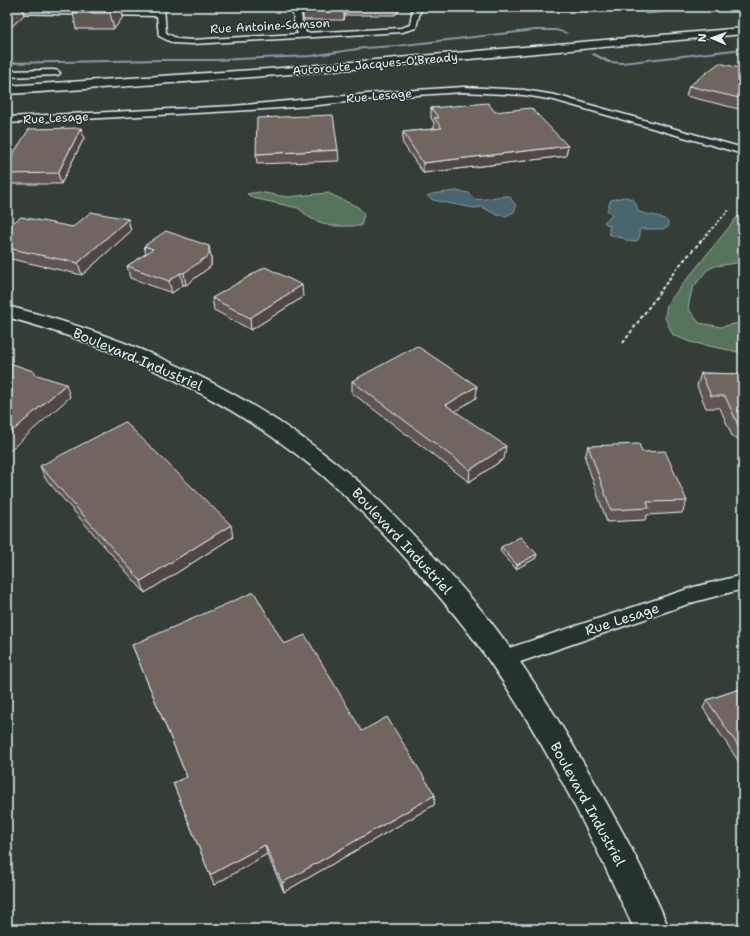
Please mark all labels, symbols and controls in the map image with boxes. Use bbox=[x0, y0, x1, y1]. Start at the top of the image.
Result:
street label: Rue Antoine-Samson bbox=[210, 15, 330, 37]
north arrow bbox=[692, 18, 732, 58]
text: N bbox=[695, 33, 710, 42]
street label: Autoroute Jacques-O'Bready bbox=[292, 49, 458, 79]
street label: Rue Lesage bbox=[345, 85, 413, 107]
street label: Rue Lesage bbox=[23, 108, 90, 128]
street label: Boulevard Industriel bbox=[70, 324, 206, 395]
street label: Boulevard Industriel bbox=[348, 484, 457, 599]
street label: Rue Lesage bbox=[583, 599, 661, 639]
street label: Boulevard Industriel bbox=[546, 739, 630, 870]

